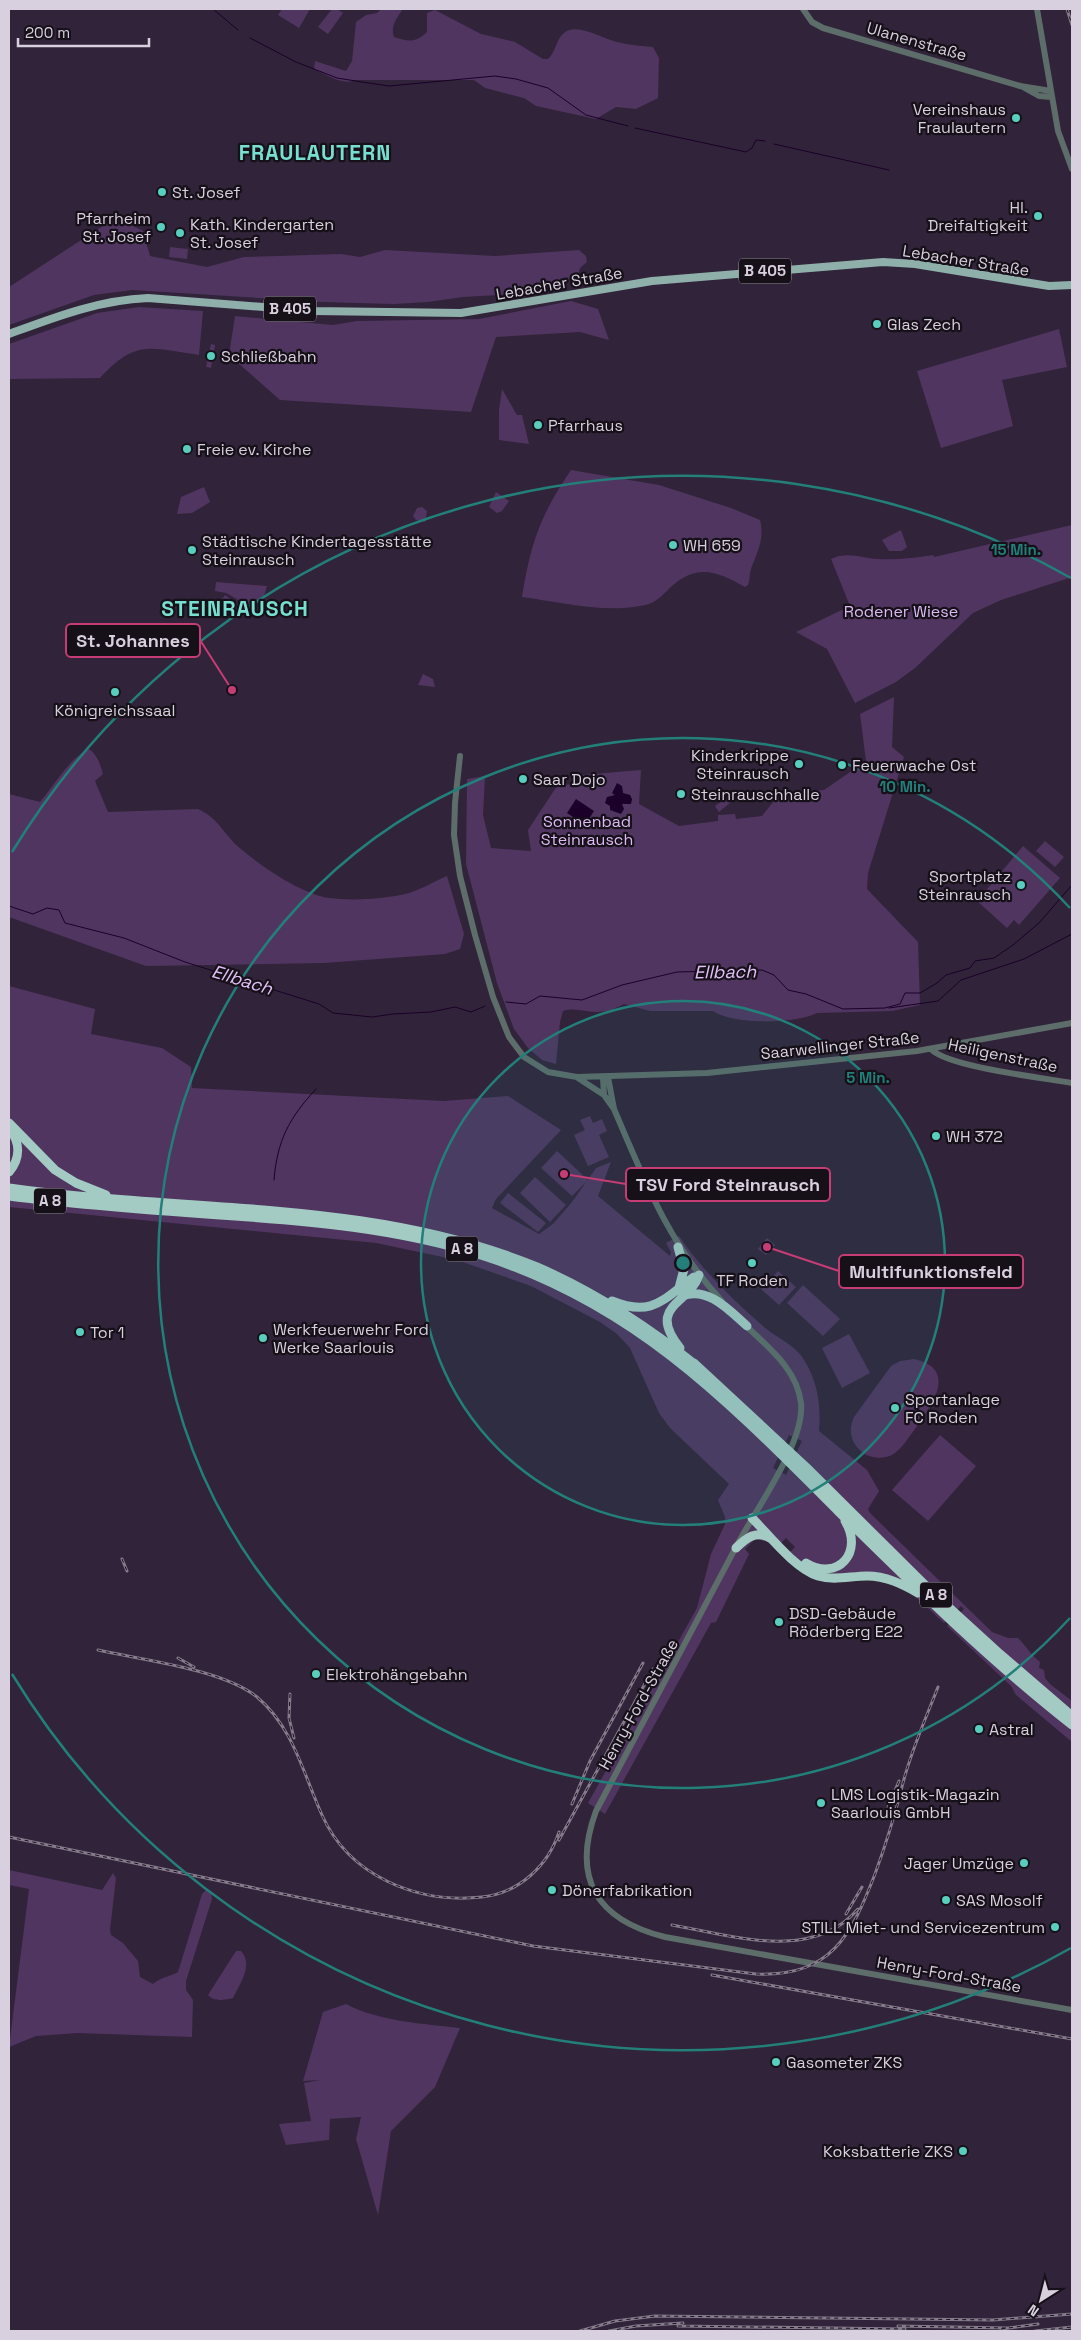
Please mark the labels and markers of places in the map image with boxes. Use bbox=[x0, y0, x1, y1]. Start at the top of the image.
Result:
place label: Vereinshaus Fraulautern bbox=[913, 99, 1006, 138]
marker: Vereinshaus Fraulautern bbox=[1010, 112, 1022, 124]
place label: St. Josef bbox=[172, 182, 240, 203]
marker: St. Josef bbox=[156, 186, 168, 198]
place label: Hl. Dreifaltigkeit bbox=[928, 197, 1028, 236]
place label: Pfarrheim St. Josef bbox=[76, 208, 151, 247]
marker: Hl. Dreifaltigkeit bbox=[1032, 210, 1044, 222]
place label: Kath. Kindergarten St. Josef bbox=[190, 214, 334, 253]
marker: Pfarrheim St. Josef bbox=[155, 221, 167, 233]
marker: Kath. Kindergarten St. Josef bbox=[174, 227, 186, 239]
place label: Glas Zech bbox=[887, 314, 961, 335]
marker: Glas Zech bbox=[871, 318, 883, 330]
place label: Schließbahn bbox=[221, 346, 317, 367]
marker: Schließbahn bbox=[205, 350, 217, 362]
place label: Pfarrhaus bbox=[548, 415, 623, 436]
marker: Pfarrhaus bbox=[532, 419, 544, 431]
place label: Freie ev. Kirche bbox=[197, 439, 311, 460]
marker: Freie ev. Kirche bbox=[181, 443, 193, 455]
place label: Städtische Kindertagesstätte Steinrausch bbox=[202, 531, 432, 570]
place label: WH 659 bbox=[683, 535, 741, 556]
marker: WH 659 bbox=[667, 539, 679, 551]
marker: Städtische Kindertagesstätte Steinrausch bbox=[186, 544, 198, 556]
callout: St. Johannes bbox=[66, 624, 200, 657]
marker: Königreichssaal bbox=[109, 686, 121, 698]
place label: Königreichssaal bbox=[55, 700, 175, 721]
place label: Kinderkrippe Steinrausch bbox=[691, 745, 789, 784]
place label: Feuerwache Ost bbox=[852, 755, 976, 776]
marker: Kinderkrippe Steinrausch bbox=[793, 758, 805, 770]
marker: Feuerwache Ost bbox=[836, 759, 848, 771]
place label: Saar Dojo bbox=[533, 769, 606, 790]
marker: Saar Dojo bbox=[517, 773, 529, 785]
place label: Steinrauschhalle bbox=[691, 784, 820, 805]
marker: Steinrauschhalle bbox=[675, 788, 687, 800]
place label: Sportplatz Steinrausch bbox=[919, 866, 1011, 905]
marker: Sportplatz Steinrausch bbox=[1015, 879, 1027, 891]
place label: WH 372 bbox=[946, 1126, 1003, 1147]
marker: WH 372 bbox=[930, 1130, 942, 1142]
callout: TSV Ford Steinrausch bbox=[626, 1168, 830, 1201]
centre of rings bbox=[674, 1254, 692, 1272]
callout: Multifunktionsfeld bbox=[839, 1255, 1023, 1288]
marker: TF Roden bbox=[746, 1257, 758, 1269]
place label: TF Roden bbox=[716, 1270, 788, 1291]
place label: Werkfeuerwehr Ford Werke Saarlouis bbox=[273, 1319, 429, 1358]
place label: Tor 1 bbox=[90, 1322, 125, 1343]
marker: Tor 1 bbox=[74, 1326, 86, 1338]
marker: Werkfeuerwehr Ford Werke Saarlouis bbox=[257, 1332, 269, 1344]
place label: Sportanlage FC Roden bbox=[905, 1389, 1000, 1428]
marker: Sportanlage FC Roden bbox=[889, 1402, 901, 1414]
place label: DSD-Gebäude Röderberg E22 bbox=[789, 1603, 903, 1642]
marker: DSD-Gebäude Röderberg E22 bbox=[773, 1616, 785, 1628]
place label: Elektrohängebahn bbox=[326, 1664, 468, 1685]
marker: Elektrohängebahn bbox=[310, 1668, 322, 1680]
place label: Astral bbox=[989, 1719, 1034, 1740]
marker: Astral bbox=[973, 1723, 985, 1735]
place label: LMS Logistik-Magazin Saarlouis GmbH bbox=[831, 1784, 1000, 1823]
marker: LMS Logistik-Magazin Saarlouis GmbH bbox=[815, 1797, 827, 1809]
place label: Jager Umzüge bbox=[904, 1853, 1014, 1874]
marker: Jager Umzüge bbox=[1018, 1857, 1030, 1869]
place label: Dönerfabrikation bbox=[562, 1880, 692, 1901]
marker: Dönerfabrikation bbox=[546, 1884, 558, 1896]
place label: SAS Mosolf bbox=[956, 1890, 1043, 1911]
marker: SAS Mosolf bbox=[940, 1894, 952, 1906]
place label: STILL Miet- und Servicezentrum bbox=[802, 1917, 1045, 1938]
marker: STILL Miet- und Servicezentrum bbox=[1049, 1921, 1061, 1933]
place label: Gasometer ZKS bbox=[786, 2052, 903, 2073]
marker: Gasometer ZKS bbox=[770, 2056, 782, 2068]
place label: Koksbatterie ZKS bbox=[823, 2141, 953, 2162]
marker: Koksbatterie ZKS bbox=[957, 2145, 969, 2157]

